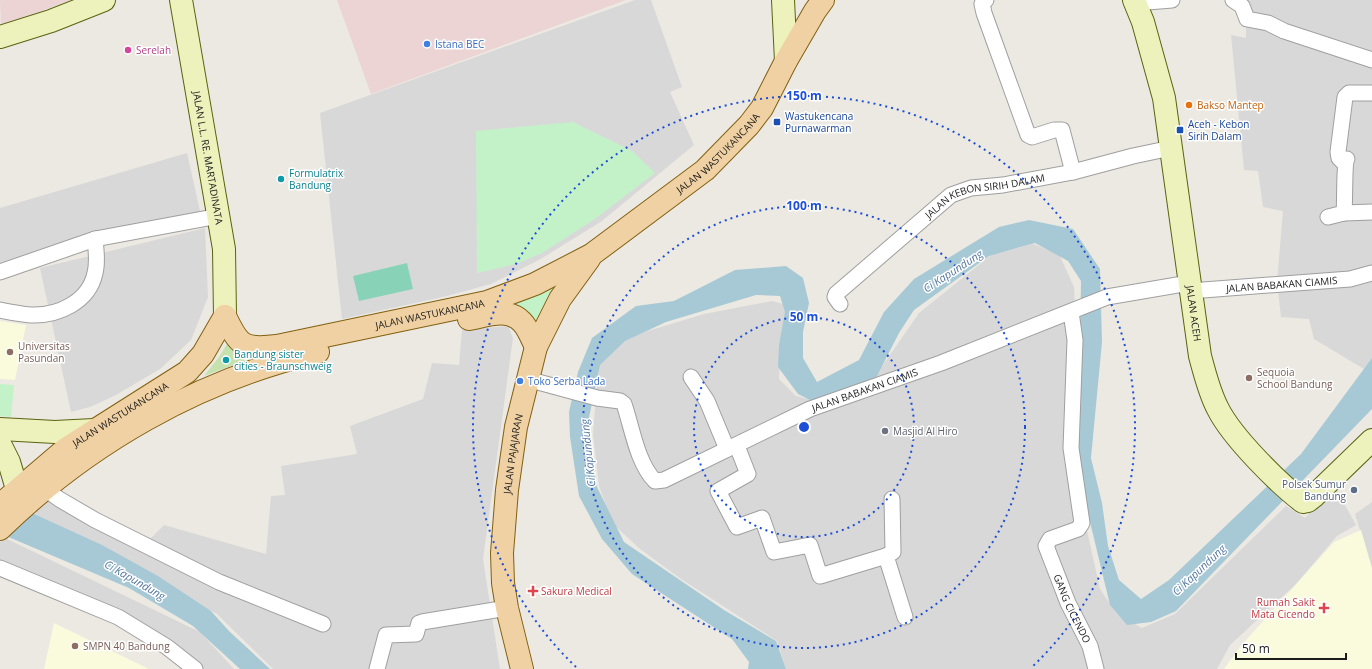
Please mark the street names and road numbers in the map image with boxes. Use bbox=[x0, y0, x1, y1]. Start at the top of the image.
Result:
street label: JALAN L.L. RE. MARTADINATA bbox=[190, 89, 227, 226]
street label: JALAN WASTUKANCANA bbox=[672, 109, 763, 197]
street label: JALAN KEBON SIRIH DALAM bbox=[921, 170, 1046, 222]
street label: JALAN BABAKAN CIAMIS bbox=[1225, 273, 1338, 295]
street label: JALAN ACEH bbox=[1183, 283, 1205, 342]
street label: JALAN WASTUKANCANA bbox=[373, 296, 486, 332]
street label: JALAN BABAKAN CIAMIS bbox=[809, 365, 920, 415]
street label: JALAN WASTUKANCANA bbox=[69, 378, 171, 450]
street label: JALAN PAJAJARAN bbox=[500, 412, 526, 495]
street label: GANG CICENDO bbox=[1050, 572, 1094, 646]

